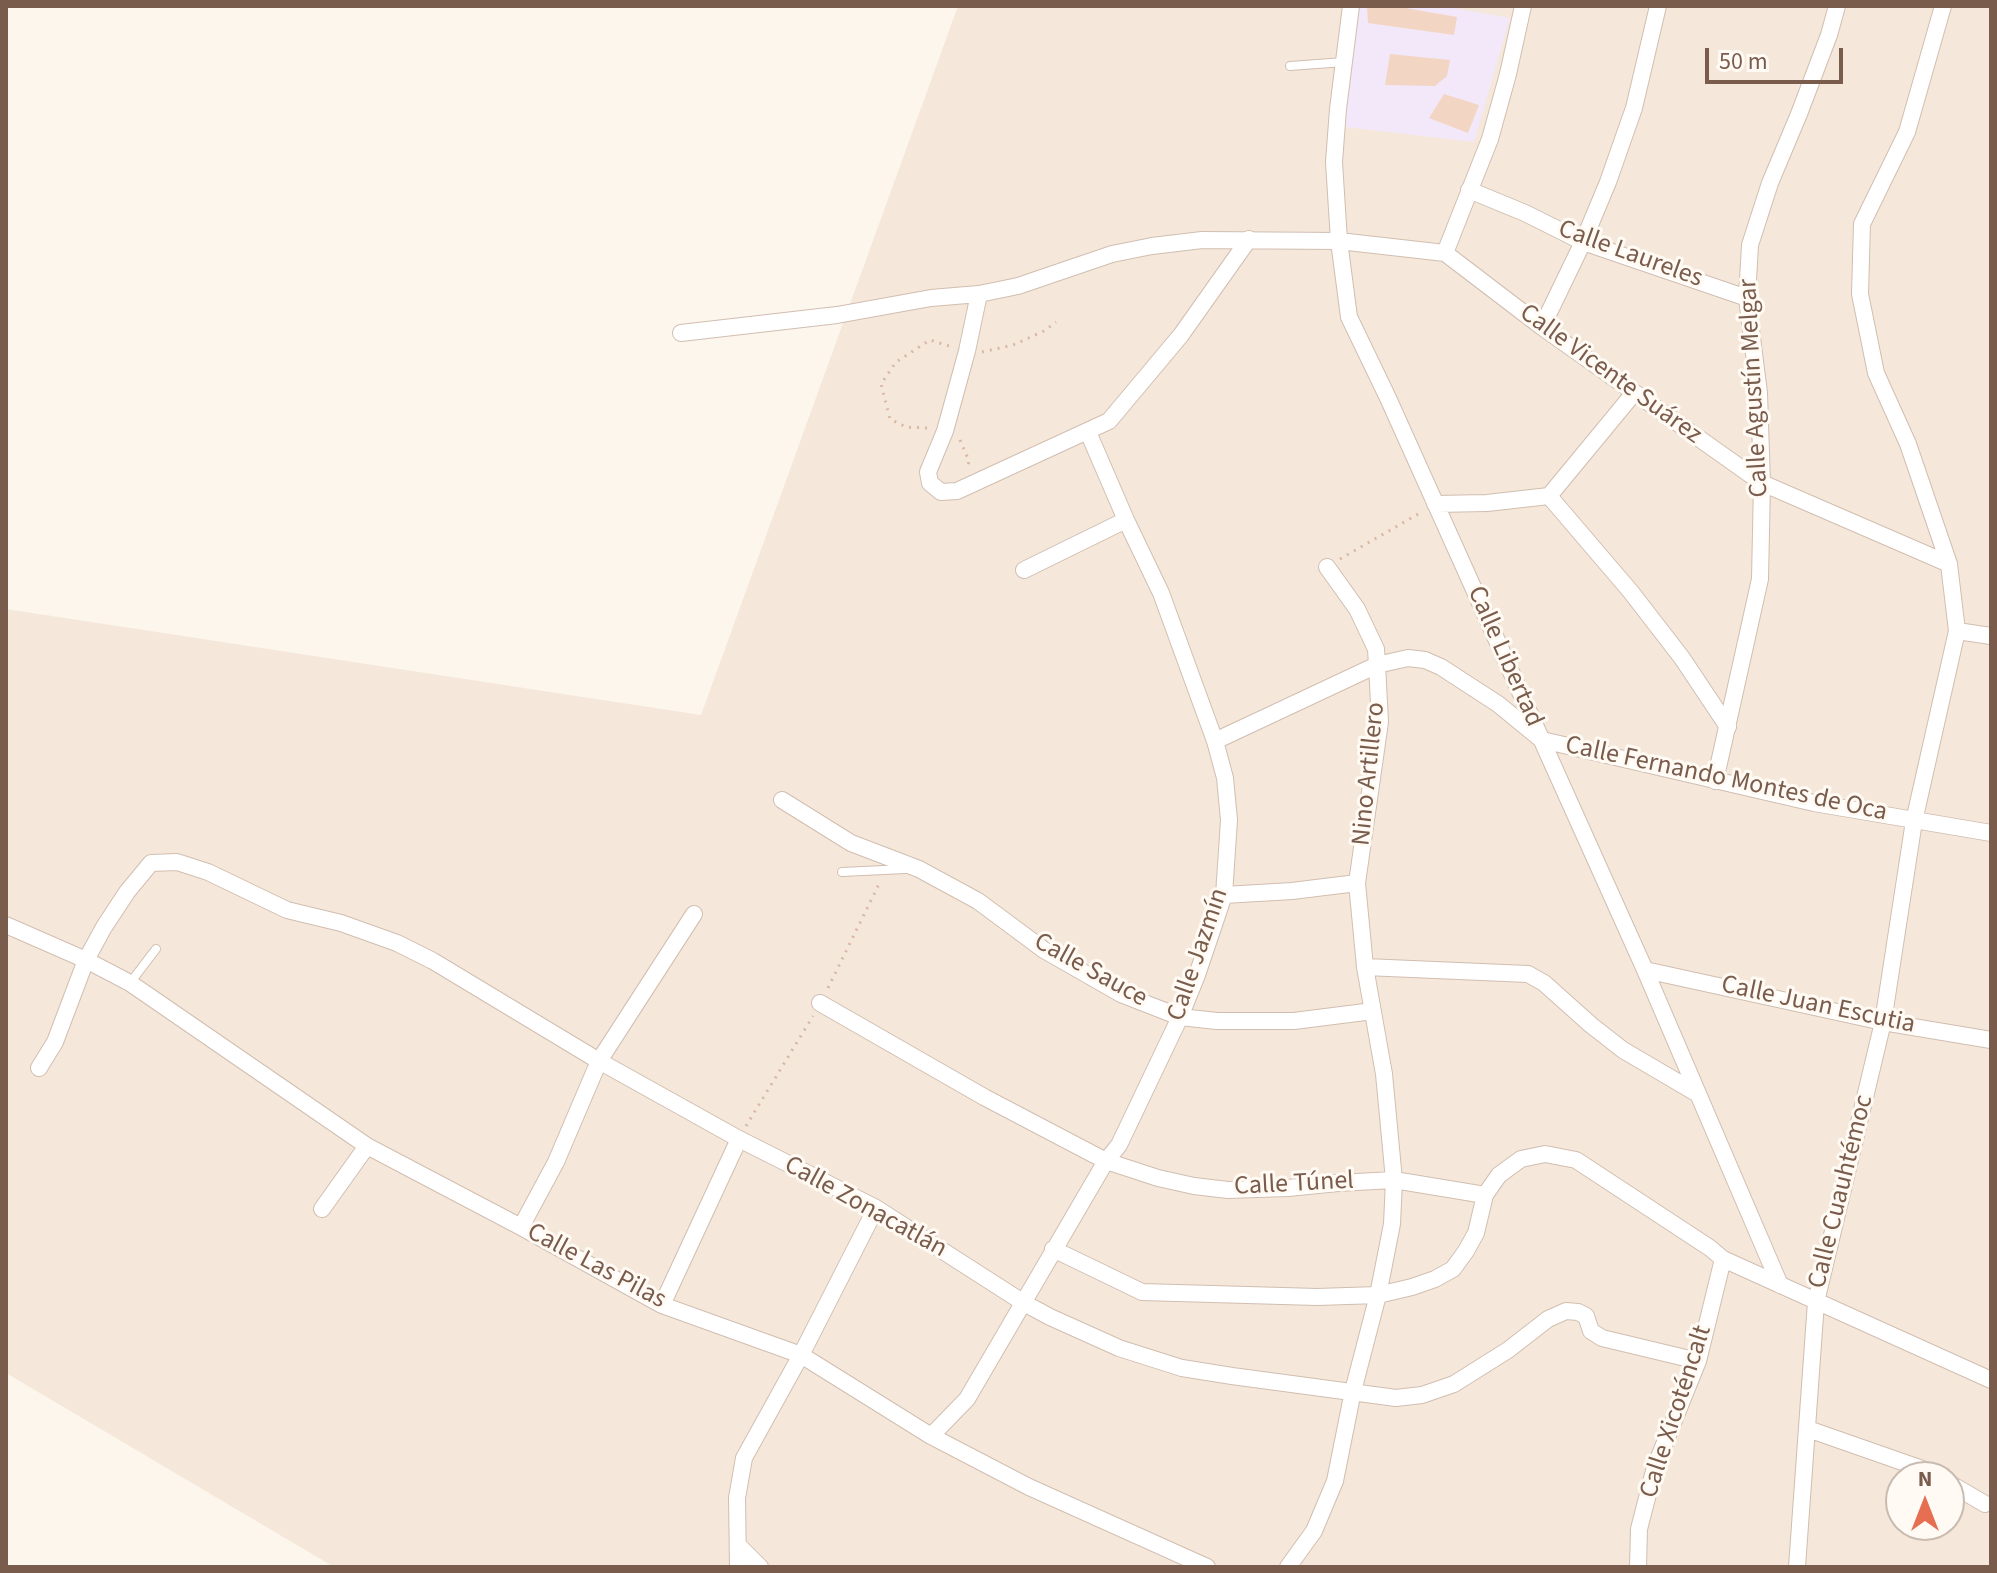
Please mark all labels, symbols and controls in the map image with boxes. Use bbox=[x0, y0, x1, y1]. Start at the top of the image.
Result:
scale bar bbox=[1709, 32, 1847, 82]
text: 50 m bbox=[1719, 44, 1768, 79]
street label: Calle Laureles bbox=[1554, 214, 1706, 296]
street label: Calle Agustín Melgar bbox=[1734, 278, 1776, 498]
street label: Calle Vicente Suárez bbox=[1513, 298, 1707, 452]
street label: Calle Libertad bbox=[1459, 582, 1549, 732]
street label: Nino Artillero bbox=[1347, 701, 1393, 847]
street label: Calle Fernando Montes de Oca bbox=[1562, 731, 1890, 829]
street label: Calle Jazmín bbox=[1162, 885, 1236, 1025]
street label: Calle Sauce bbox=[1028, 927, 1152, 1015]
street label: Calle Juan Escutia bbox=[1718, 970, 1918, 1042]
street label: Calle Cuauhtémoc bbox=[1803, 1092, 1881, 1292]
street label: Calle Zonacatlán bbox=[778, 1150, 952, 1266]
street label: Calle Túnel bbox=[1233, 1166, 1355, 1204]
street label: Calle Las Pilas bbox=[521, 1217, 671, 1317]
street label: Calle Xicoténcalt bbox=[1634, 1322, 1720, 1502]
north arrow bbox=[1885, 1461, 1965, 1541]
text: N bbox=[1918, 1463, 1932, 1495]

